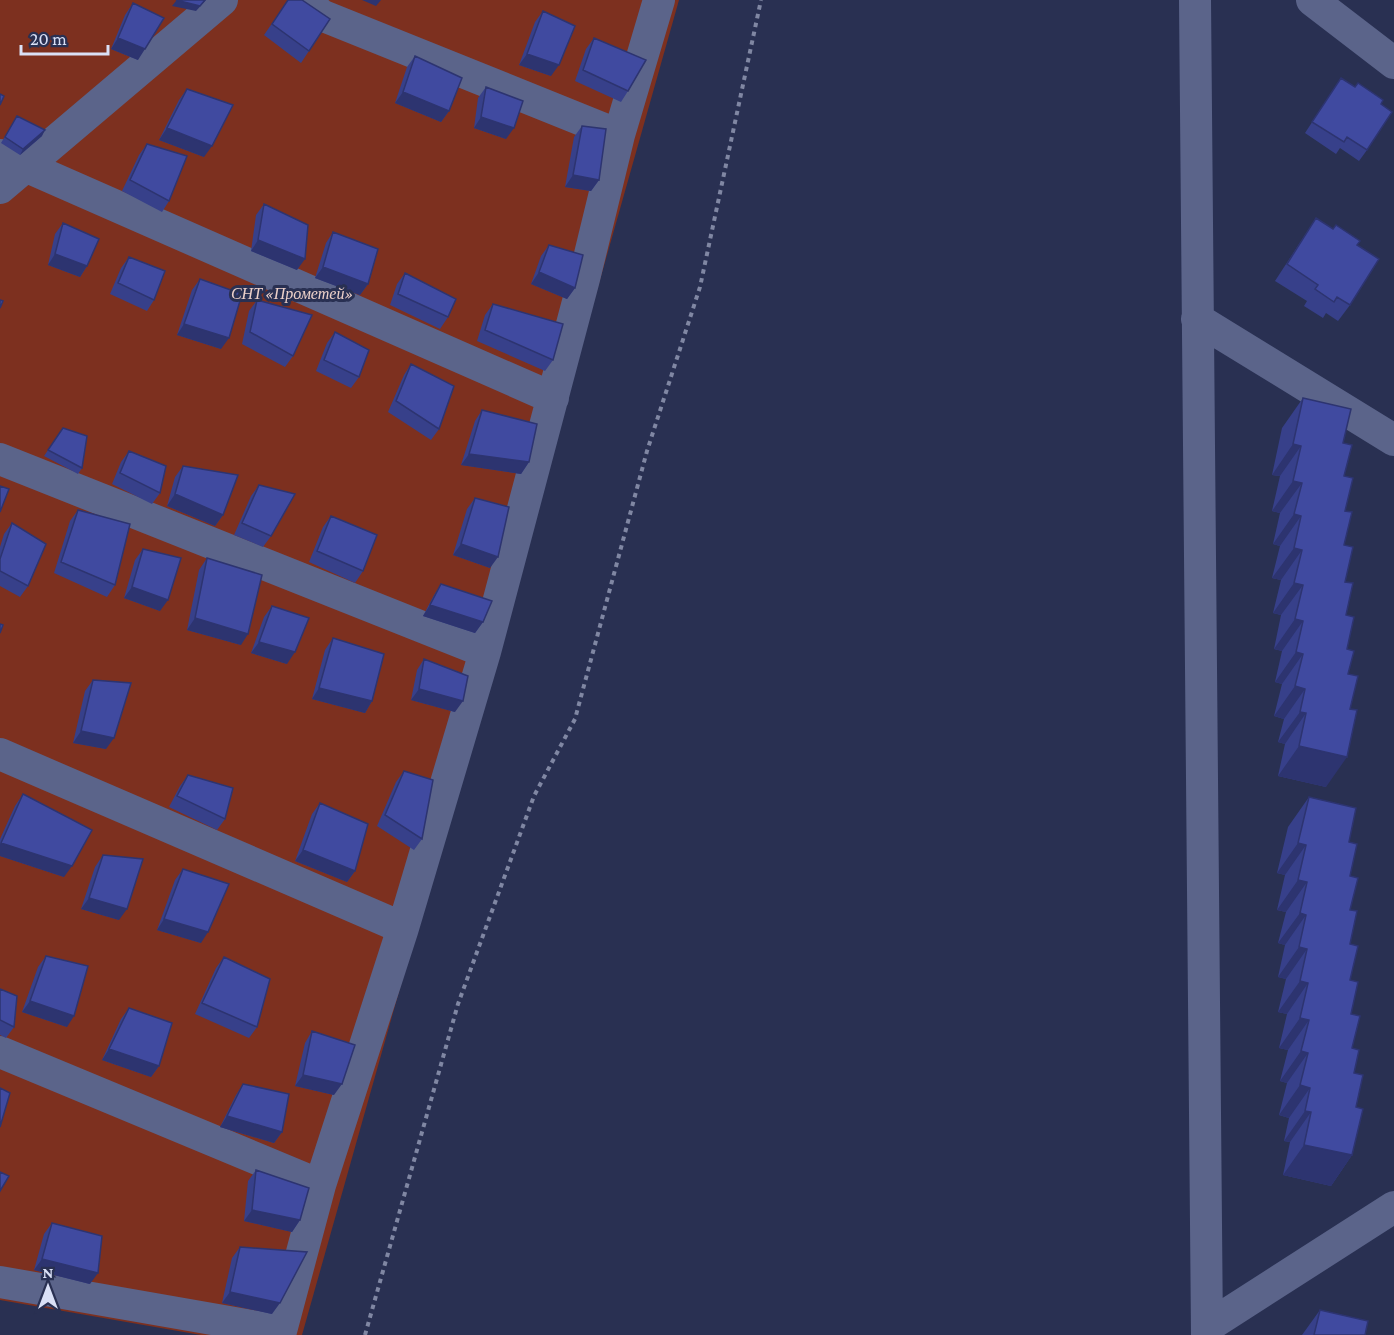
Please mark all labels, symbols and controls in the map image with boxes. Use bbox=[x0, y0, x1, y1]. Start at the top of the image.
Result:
scale bar bbox=[21, 18, 108, 56]
text: 20 m bbox=[30, 29, 67, 49]
park label: СНТ «Прометей» bbox=[231, 285, 353, 303]
north arrow bbox=[18, 1257, 78, 1317]
text: N bbox=[43, 1264, 54, 1281]

